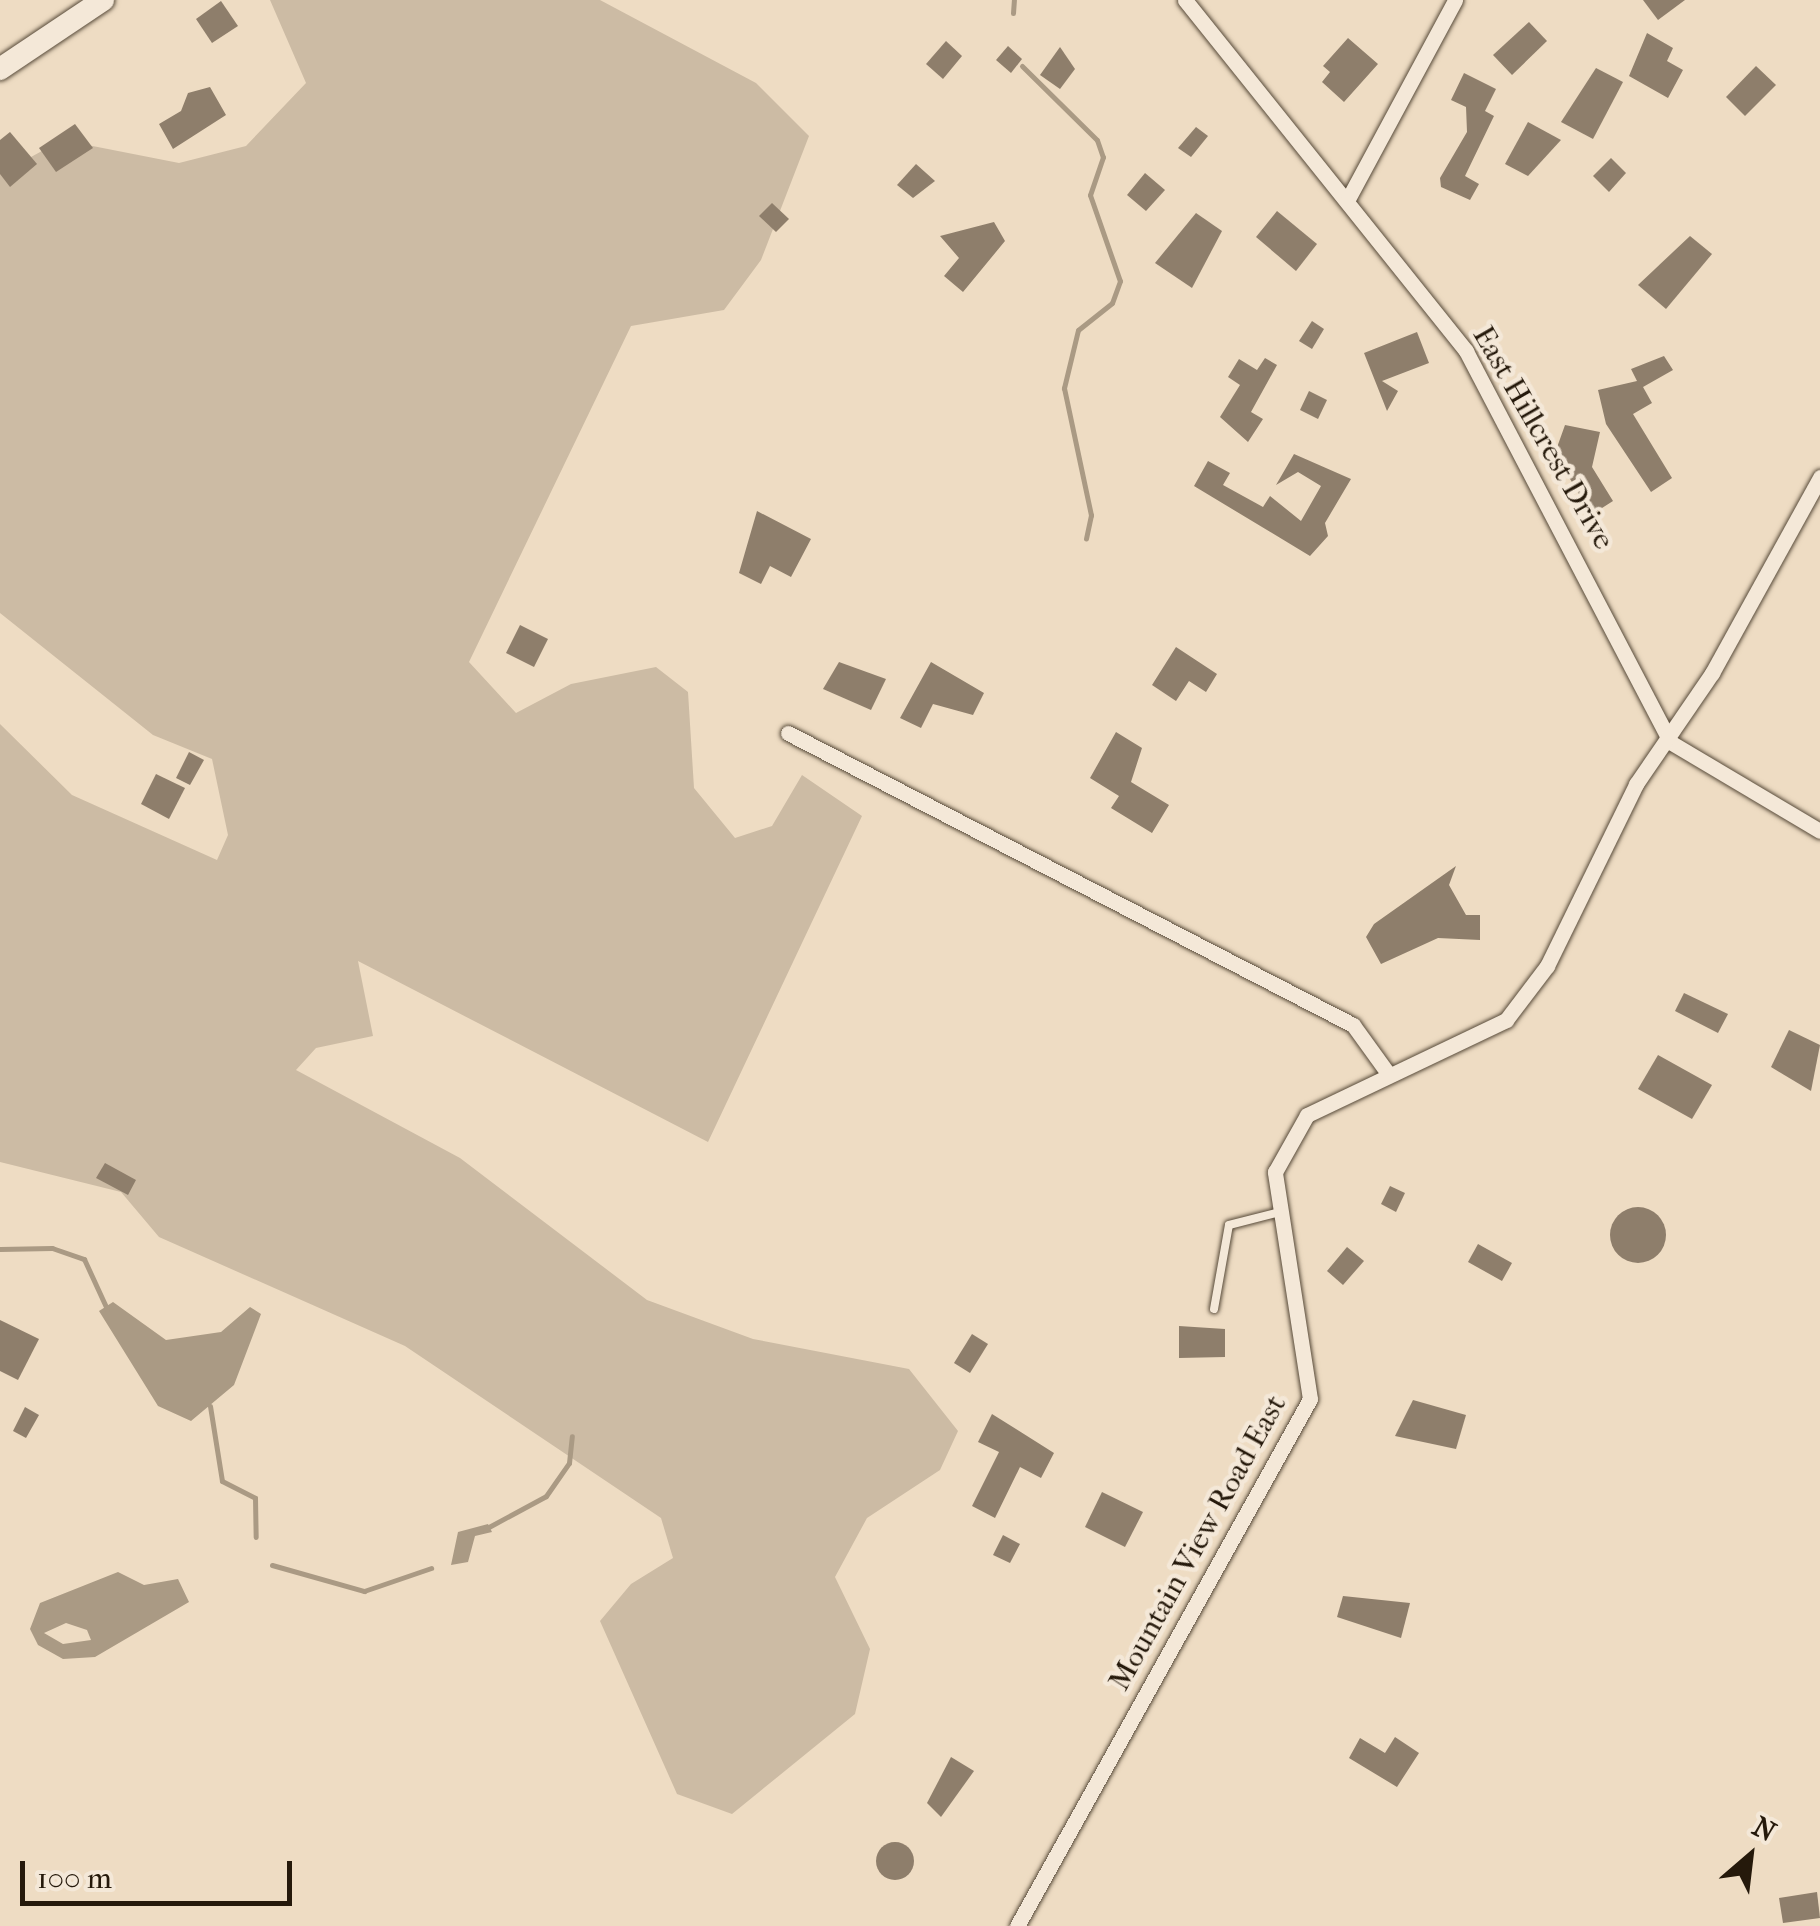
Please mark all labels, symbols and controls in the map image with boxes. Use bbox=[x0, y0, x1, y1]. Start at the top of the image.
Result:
street label: East Hillcrest Drive bbox=[1465, 320, 1621, 556]
street label: Mountain View Road East bbox=[1102, 1389, 1294, 1697]
north arrow bbox=[1700, 1806, 1800, 1906]
text: N bbox=[1747, 1810, 1781, 1849]
scale bar bbox=[25, 1841, 298, 1903]
text: 100 m bbox=[37, 1861, 112, 1896]

